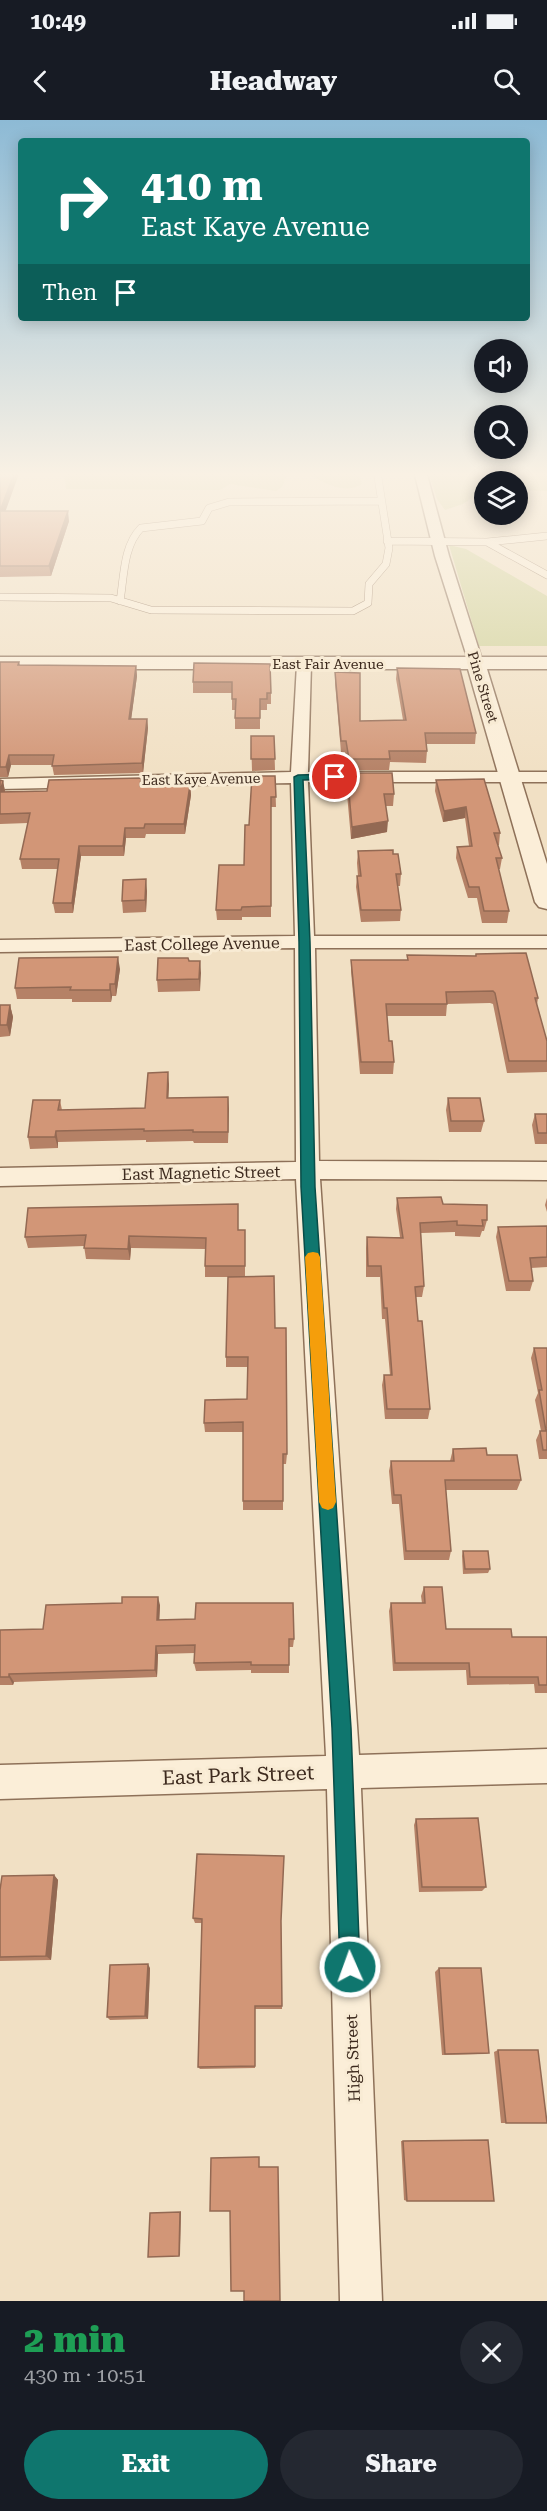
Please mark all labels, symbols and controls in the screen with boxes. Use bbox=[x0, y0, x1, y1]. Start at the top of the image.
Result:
text: 10:49 bbox=[30, 9, 86, 34]
icon: back bbox=[24, 65, 57, 98]
text: Headway bbox=[210, 65, 337, 97]
icon: search bbox=[490, 65, 523, 98]
text: 410 m bbox=[141, 161, 263, 210]
icon: right bbox=[42, 162, 120, 240]
text: East Kaye Avenue bbox=[141, 211, 370, 243]
icon: arrive bbox=[109, 276, 142, 309]
text: Then bbox=[42, 280, 97, 305]
map controls bbox=[474, 339, 528, 525]
button: sound bbox=[474, 339, 528, 393]
button: search bbox=[474, 405, 528, 459]
button: layers bbox=[474, 471, 528, 525]
street label: Pine Street bbox=[465, 649, 501, 725]
street label: East Fair Avenue bbox=[272, 656, 384, 672]
pin bbox=[309, 751, 360, 802]
icon: arrive bbox=[318, 760, 351, 793]
street label: East Kaye Avenue bbox=[142, 770, 261, 788]
street label: East College Avenue bbox=[124, 933, 280, 955]
street label: East Magnetic Street bbox=[122, 1162, 280, 1184]
street label: East Park Street bbox=[161, 1760, 315, 1790]
position arrow bbox=[318, 1935, 382, 1999]
street label: High Street bbox=[342, 2014, 364, 2102]
text: 2 min bbox=[24, 2319, 125, 2361]
button: close bbox=[460, 2321, 523, 2384]
text: 430 m · 10:51 bbox=[24, 2363, 146, 2387]
button: Exit bbox=[24, 2430, 268, 2499]
button: Share bbox=[280, 2430, 523, 2499]

